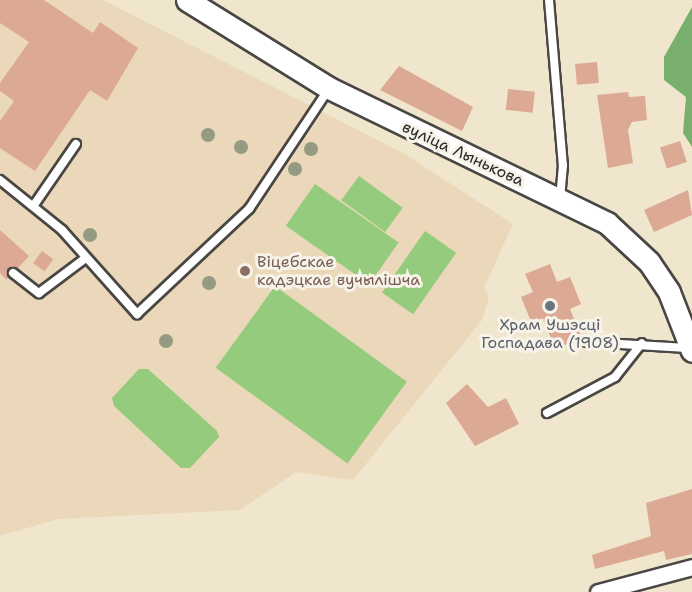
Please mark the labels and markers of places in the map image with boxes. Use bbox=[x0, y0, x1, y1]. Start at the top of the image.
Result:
place label: Віцебскае кадэцкае вучылішча bbox=[257, 252, 420, 290]
marker: Віцебскае кадэцкае вучылішча bbox=[238, 264, 252, 278]
marker: Храм Ушэсці Госпадава (1908) bbox=[543, 299, 557, 313]
place label: Храм Ушэсці Госпадава (1908) bbox=[481, 315, 619, 353]

